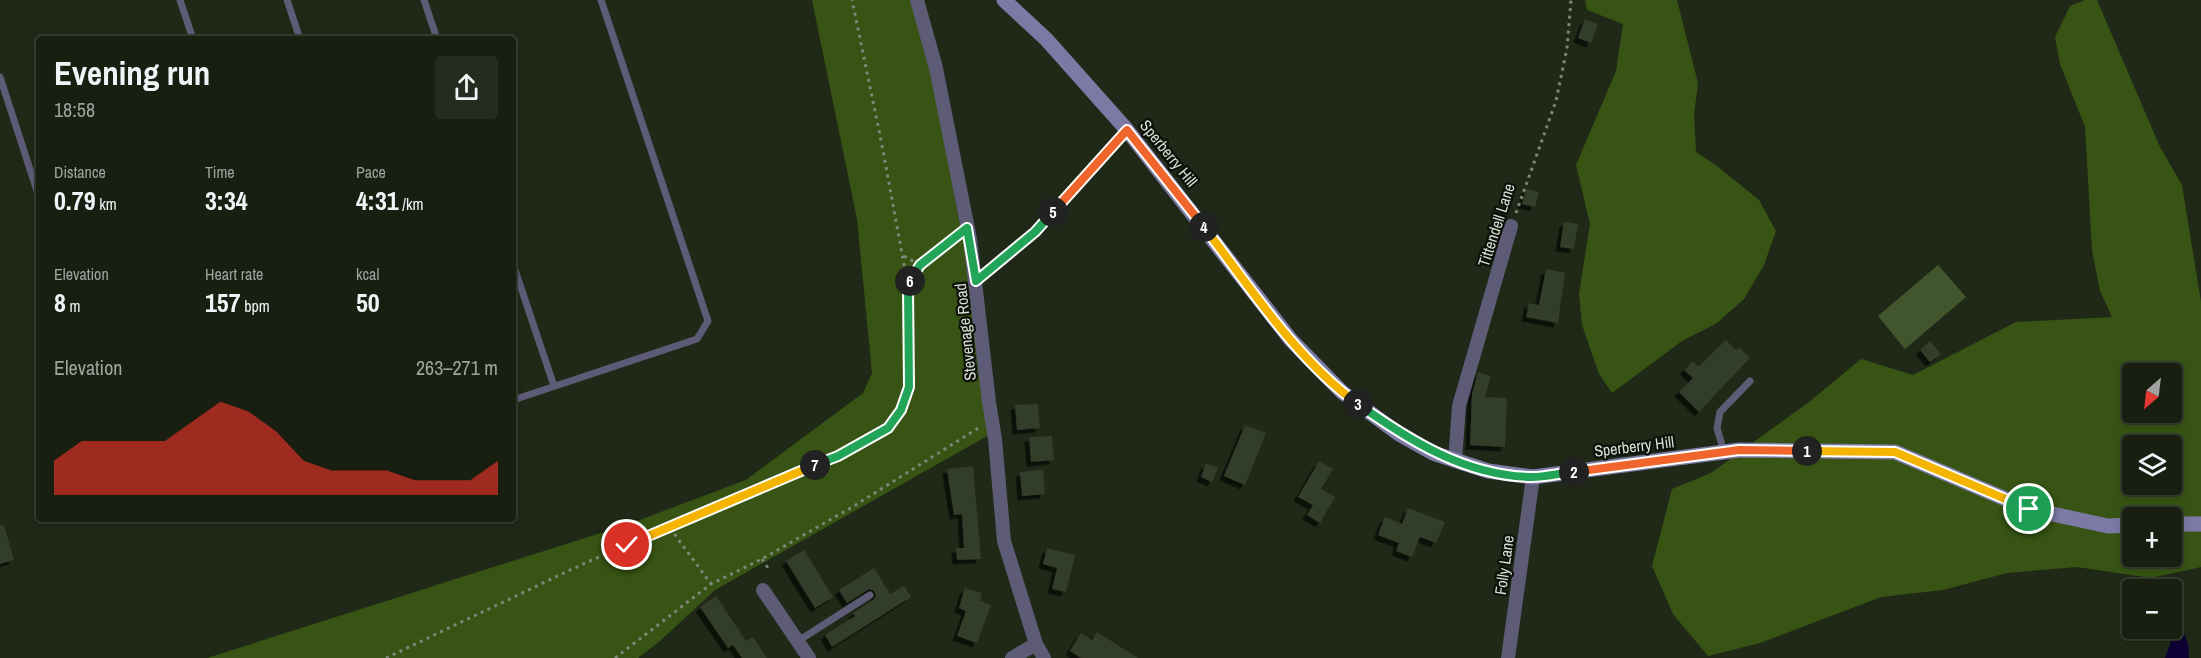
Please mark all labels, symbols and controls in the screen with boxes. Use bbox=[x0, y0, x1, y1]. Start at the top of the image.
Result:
text: Evening run bbox=[54, 51, 210, 95]
button: share bbox=[435, 56, 498, 119]
text: 18:58 bbox=[54, 96, 95, 123]
street label: Sperberry Hill bbox=[1135, 115, 1203, 191]
text: Distance bbox=[54, 161, 106, 183]
text: Time bbox=[205, 161, 235, 183]
text: Pace bbox=[356, 161, 386, 183]
street label: Tittendell Lane bbox=[1472, 180, 1520, 270]
text: 0.79 bbox=[54, 183, 96, 218]
text: 3:34 bbox=[205, 183, 248, 218]
text: 4:31 bbox=[356, 183, 399, 218]
text: km bbox=[96, 193, 117, 215]
text: /km bbox=[399, 193, 423, 215]
pin: 5 bbox=[1038, 197, 1068, 227]
text: 5 bbox=[1049, 201, 1057, 223]
pin: 4 bbox=[1189, 212, 1219, 242]
text: 4 bbox=[1200, 216, 1208, 238]
text: Elevation bbox=[54, 263, 109, 285]
text: Heart rate bbox=[205, 263, 263, 285]
text: kcal bbox=[356, 263, 379, 285]
pin: 6 bbox=[895, 266, 925, 296]
text: 6 bbox=[906, 270, 914, 292]
street label: Stevenage Road bbox=[949, 282, 981, 382]
text: 8 bbox=[54, 285, 66, 320]
text: 157 bbox=[205, 285, 241, 320]
text: 50 bbox=[356, 285, 380, 320]
text: m bbox=[66, 295, 80, 317]
text: bpm bbox=[241, 295, 270, 317]
text: Elevation bbox=[54, 354, 122, 381]
text: 263–271 m bbox=[416, 354, 498, 381]
north arrow bbox=[2122, 363, 2182, 423]
map controls bbox=[2122, 363, 2182, 639]
pin: 3 bbox=[1343, 389, 1373, 419]
text: 3 bbox=[1354, 393, 1362, 415]
street label: Sperberry Hill bbox=[1593, 430, 1675, 462]
button: layers bbox=[2122, 435, 2182, 495]
pin: 1 bbox=[1792, 436, 1822, 466]
text: 1 bbox=[1803, 440, 1811, 462]
pin: 7 bbox=[800, 450, 830, 480]
text: 7 bbox=[811, 454, 819, 476]
pin: 2 bbox=[1559, 457, 1589, 487]
text: 2 bbox=[1570, 461, 1578, 483]
pin bbox=[2003, 483, 2054, 534]
icon: arrive bbox=[2012, 492, 2045, 525]
button: + bbox=[2122, 507, 2182, 567]
pin bbox=[601, 519, 652, 570]
icon: check bbox=[610, 528, 643, 561]
street label: Folly Lane bbox=[1489, 534, 1519, 596]
button: − bbox=[2122, 579, 2182, 639]

